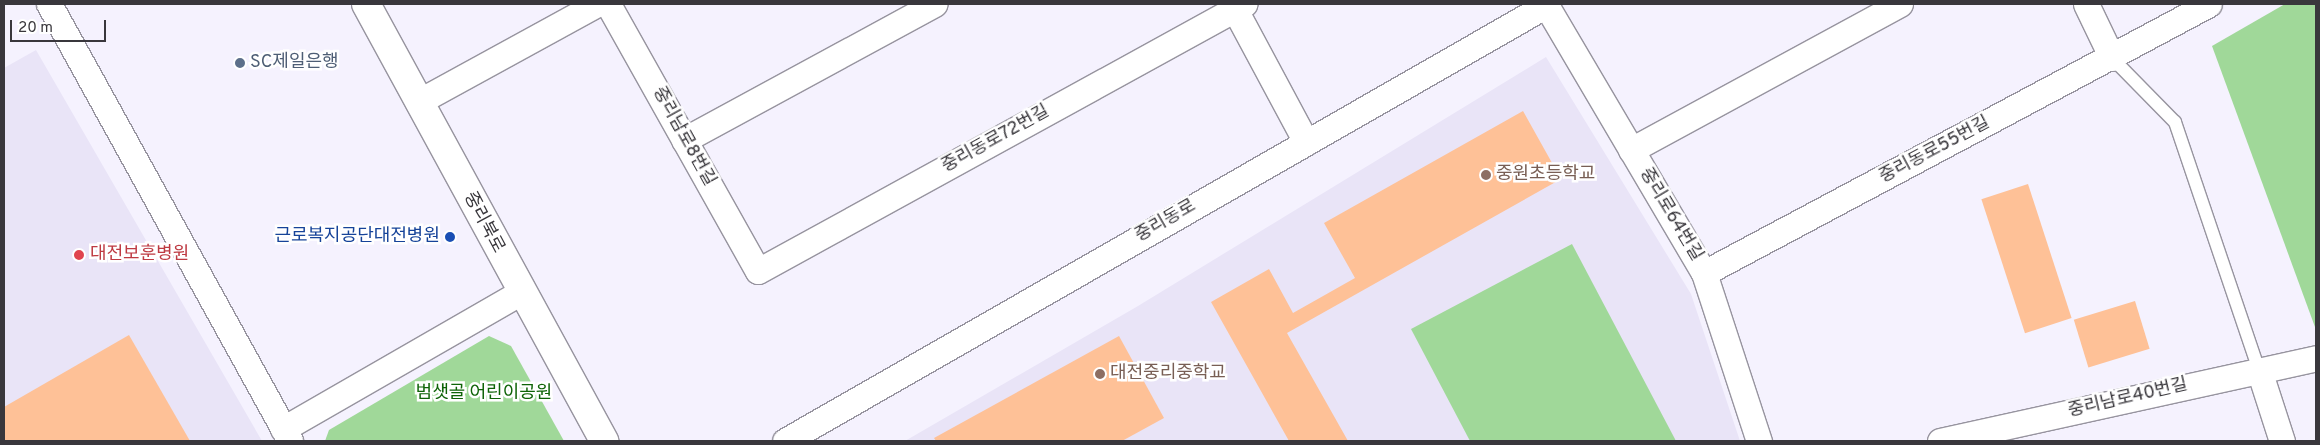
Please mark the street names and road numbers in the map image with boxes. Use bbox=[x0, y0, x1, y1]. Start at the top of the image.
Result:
street label: 중리남로8번길 bbox=[647, 84, 719, 190]
street label: 중리동로72번길 bbox=[939, 102, 1053, 178]
street label: 중리동로55번길 bbox=[1876, 113, 1994, 189]
street label: 중리로64번길 bbox=[1634, 165, 1706, 265]
street label: 중리북로 bbox=[458, 189, 508, 257]
street label: 중리동로 bbox=[1132, 196, 1200, 248]
street label: 중리남로40번길 bbox=[2066, 375, 2190, 423]

